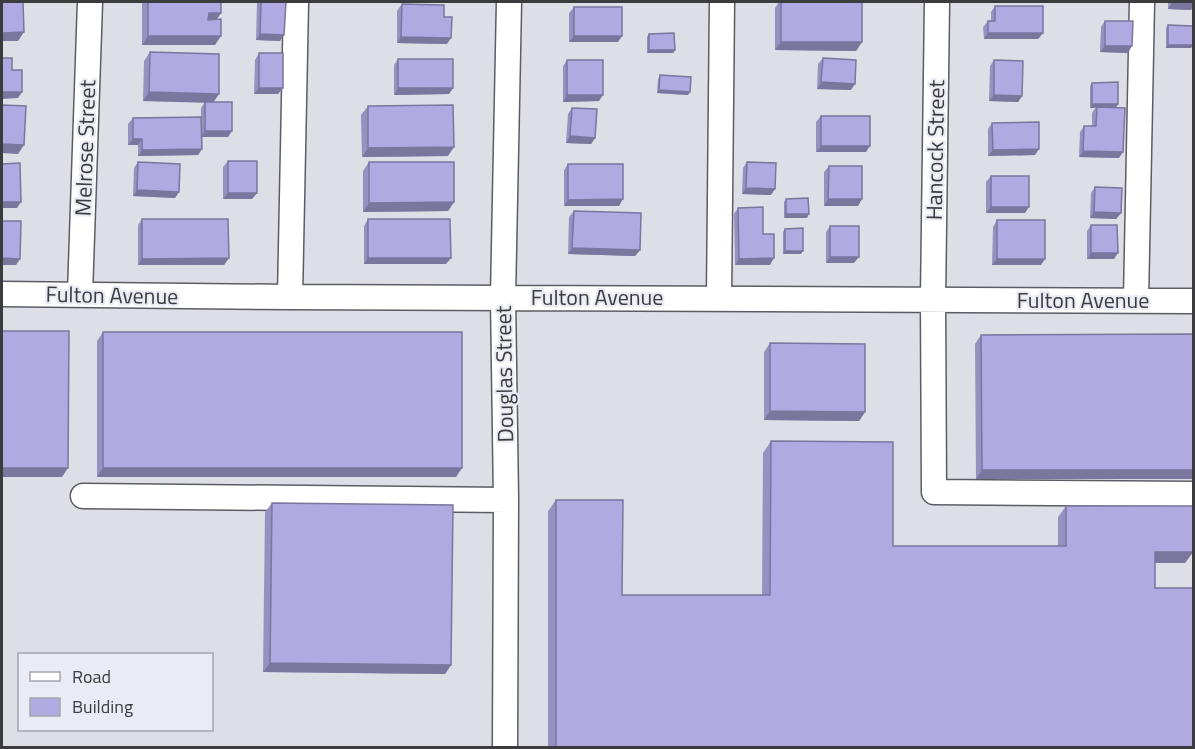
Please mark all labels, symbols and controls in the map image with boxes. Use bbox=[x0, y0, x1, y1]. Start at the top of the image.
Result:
street label: Melrose Street bbox=[66, 79, 104, 217]
street label: Hancock Street bbox=[917, 79, 953, 221]
street label: Fulton Avenue bbox=[45, 277, 179, 313]
street label: Fulton Avenue bbox=[531, 280, 663, 314]
street label: Fulton Avenue bbox=[1017, 283, 1149, 317]
street label: Douglas Street bbox=[486, 305, 522, 443]
legend bbox=[18, 653, 213, 731]
text: Road bbox=[72, 663, 111, 690]
text: Building bbox=[72, 693, 133, 720]

